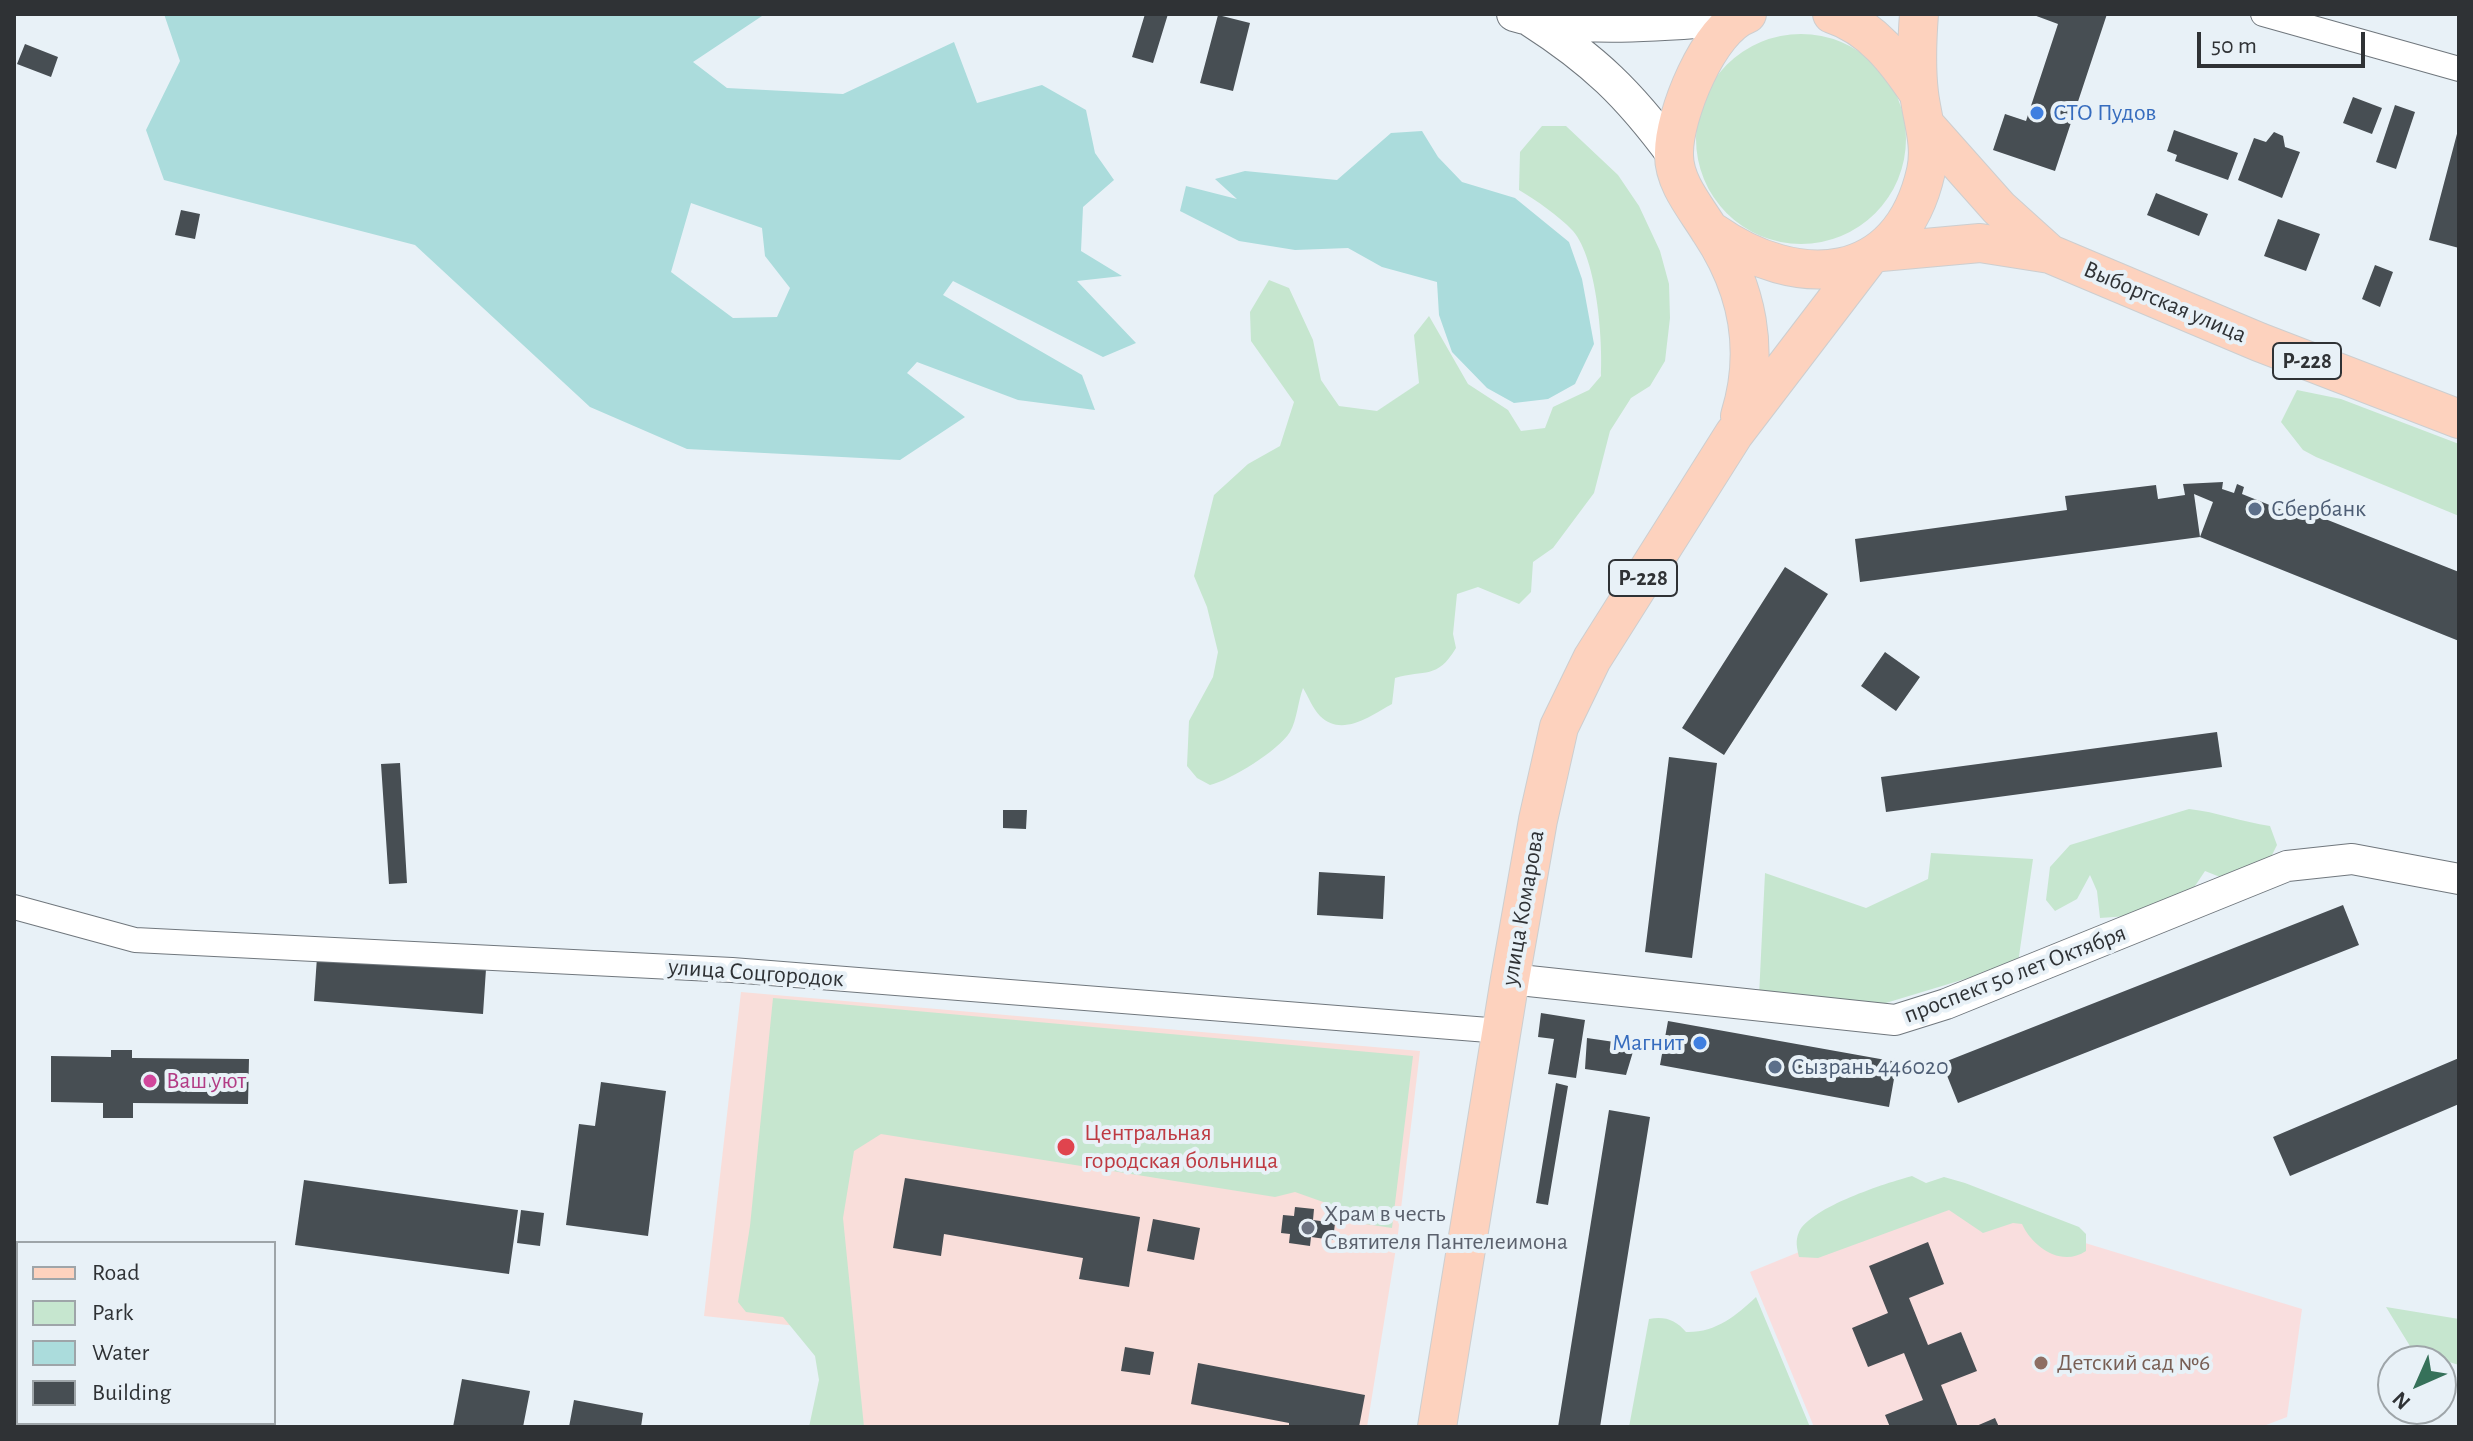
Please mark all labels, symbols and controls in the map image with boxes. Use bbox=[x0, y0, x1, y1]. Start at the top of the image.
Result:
scale bar bbox=[2201, 16, 2369, 66]
text: 50 m bbox=[2211, 34, 2257, 58]
place label: СТО Пудов bbox=[2053, 99, 2156, 127]
marker: СТО Пудов bbox=[2028, 104, 2046, 122]
street label: Выборгская улица bbox=[2079, 255, 2251, 349]
road number: Р-228 bbox=[2273, 343, 2341, 379]
place label: Сбербанк bbox=[2271, 495, 2366, 523]
marker: Сбербанк bbox=[2246, 500, 2264, 518]
road number: Р-228 bbox=[1609, 560, 1677, 596]
street label: улица Комарова bbox=[1495, 828, 1551, 988]
street label: проспект 50 лет Октября bbox=[1900, 918, 2130, 1030]
street label: улица Соцгородок bbox=[667, 953, 845, 993]
place label: Магнит bbox=[1612, 1029, 1684, 1057]
marker: Магнит bbox=[1691, 1034, 1709, 1052]
place label: Сызрань 446020 bbox=[1791, 1053, 1949, 1081]
marker: Сызрань 446020 bbox=[1766, 1058, 1784, 1076]
place label: Ваш уют bbox=[166, 1067, 246, 1095]
marker: Ваш уют bbox=[141, 1072, 159, 1090]
place label: Центральная городская больница bbox=[1084, 1119, 1278, 1175]
marker: Центральная городская больница bbox=[1055, 1136, 1077, 1158]
place label: Храм в честь Святителя Пантелеимона bbox=[1324, 1200, 1568, 1256]
marker: Храм в честь Святителя Пантелеимона bbox=[1299, 1219, 1317, 1237]
legend bbox=[16, 1241, 276, 1425]
text: Road bbox=[92, 1261, 140, 1285]
text: Park bbox=[92, 1301, 133, 1325]
text: Water bbox=[92, 1341, 149, 1365]
north arrow bbox=[2377, 1345, 2457, 1425]
place label: Детский сад №6 bbox=[2057, 1349, 2210, 1377]
marker: Детский сад №6 bbox=[2032, 1354, 2050, 1372]
text: Building bbox=[92, 1381, 171, 1405]
text: N bbox=[2388, 1387, 2415, 1414]

